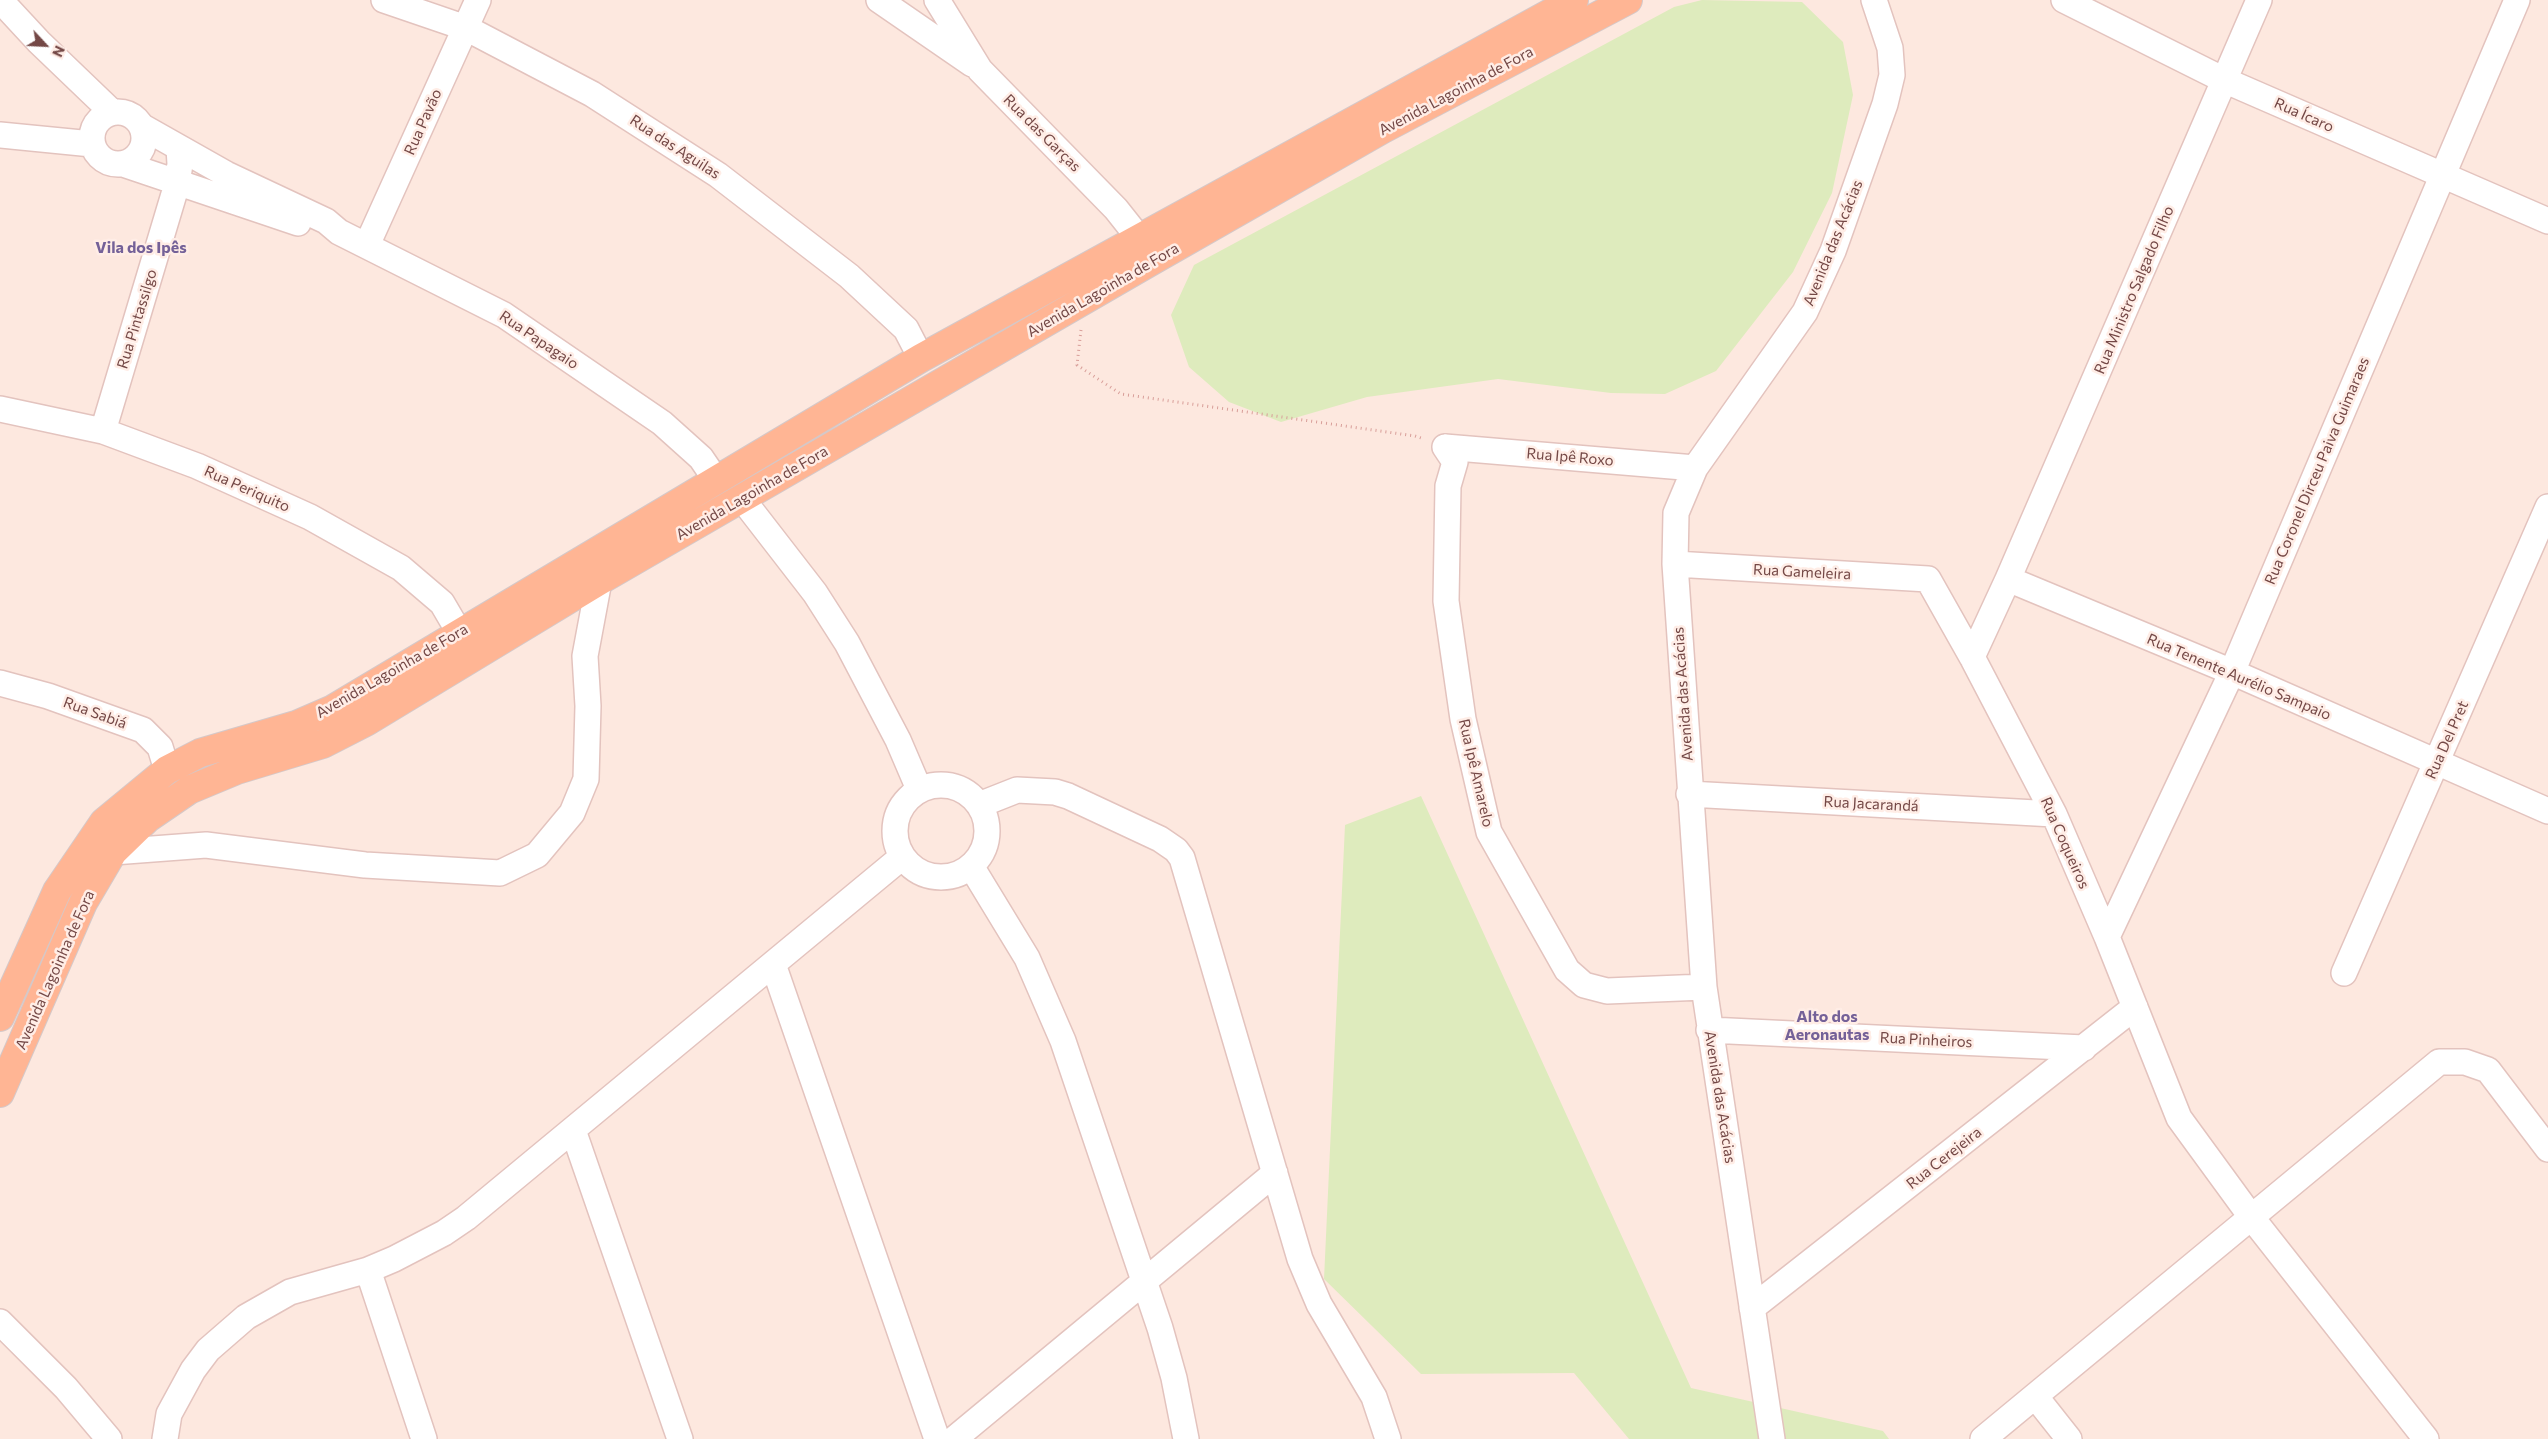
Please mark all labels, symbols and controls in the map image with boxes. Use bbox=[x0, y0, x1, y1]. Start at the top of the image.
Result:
north arrow bbox=[20, 20, 70, 70]
text: N bbox=[49, 43, 69, 60]
street label: Avenida Lagoinha de Fora bbox=[1376, 43, 1536, 139]
street label: Rua Pavão bbox=[400, 86, 446, 158]
street label: Rua das Garças bbox=[1000, 91, 1084, 175]
street label: Rua Ícaro bbox=[2271, 94, 2337, 136]
street label: Rua das Aguilas bbox=[626, 111, 724, 183]
street label: Avenida das Acácias bbox=[1800, 177, 1866, 309]
street label: Rua Ministro Salgado Filho bbox=[2090, 203, 2178, 377]
district label: Vila dos Ipês bbox=[95, 238, 187, 258]
street label: Avenida Lagoinha de Fora bbox=[1024, 239, 1182, 341]
street label: Rua Pintassilgo bbox=[113, 267, 161, 371]
street label: Rua Papagaio bbox=[496, 307, 582, 373]
street label: Rua Coronel Dirceu Paiva Guimaraes bbox=[2261, 355, 2373, 587]
street label: Avenida Lagoinha de Fora bbox=[673, 442, 831, 544]
street label: Rua Ipê Roxo bbox=[1526, 444, 1614, 470]
street label: Rua Periquito bbox=[201, 462, 293, 516]
street label: Rua Gameleira bbox=[1753, 560, 1851, 584]
street label: Avenida Lagoinha de Fora bbox=[313, 620, 471, 722]
street label: Avenida das Acácias bbox=[1669, 626, 1697, 762]
street label: Rua Tenente Aurélio Sampaio bbox=[2144, 630, 2334, 724]
street label: Rua Sabiá bbox=[61, 693, 129, 733]
street label: Rua Del Pret bbox=[2422, 698, 2472, 782]
street label: Rua Ipê Amarelo bbox=[1455, 717, 1497, 829]
street label: Rua Jacarandá bbox=[1823, 793, 1919, 815]
street label: Rua Coqueiros bbox=[2037, 794, 2093, 892]
street label: Avenida Lagoinha de Fora bbox=[12, 888, 98, 1052]
district label: Alto dos Aeronautas bbox=[1785, 1007, 1869, 1045]
street label: Avenida das Acácias bbox=[1701, 1029, 1739, 1165]
street label: Rua Pinheiros bbox=[1879, 1029, 1973, 1051]
street label: Rua Cerejeira bbox=[1903, 1123, 1985, 1193]

